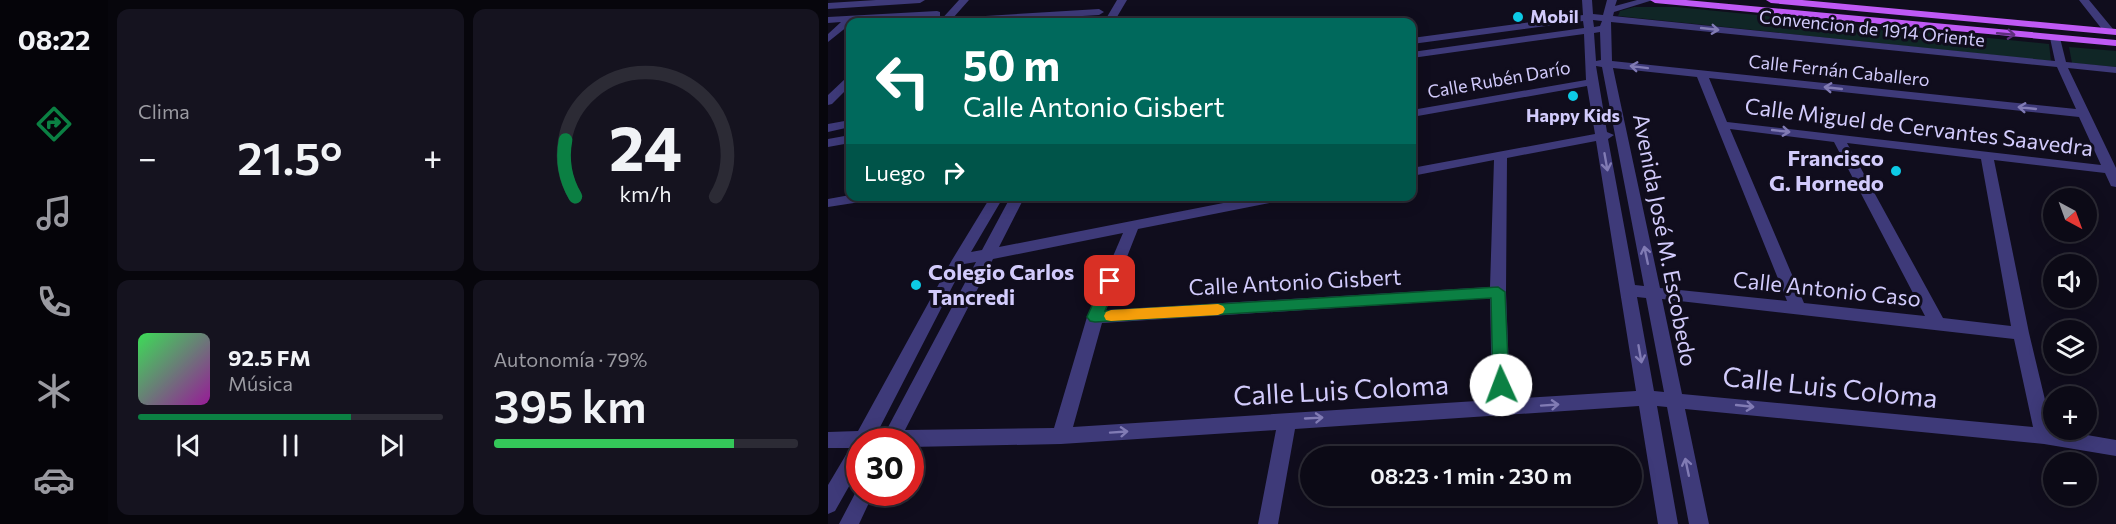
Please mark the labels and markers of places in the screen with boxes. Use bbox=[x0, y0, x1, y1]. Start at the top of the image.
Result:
place label: Mobil bbox=[1530, 5, 1579, 27]
marker: Mobil bbox=[1511, 10, 1525, 24]
marker: Happy Kids bbox=[1566, 89, 1580, 103]
place label: Happy Kids bbox=[1526, 104, 1620, 126]
place label: Francisco G. Hornedo bbox=[1769, 144, 1884, 196]
marker: Francisco G. Hornedo bbox=[1889, 164, 1903, 178]
pin bbox=[1084, 255, 1135, 306]
place label: Colegio Carlos Tancredi bbox=[928, 258, 1074, 310]
marker: Colegio Carlos Tancredi bbox=[909, 278, 923, 292]

